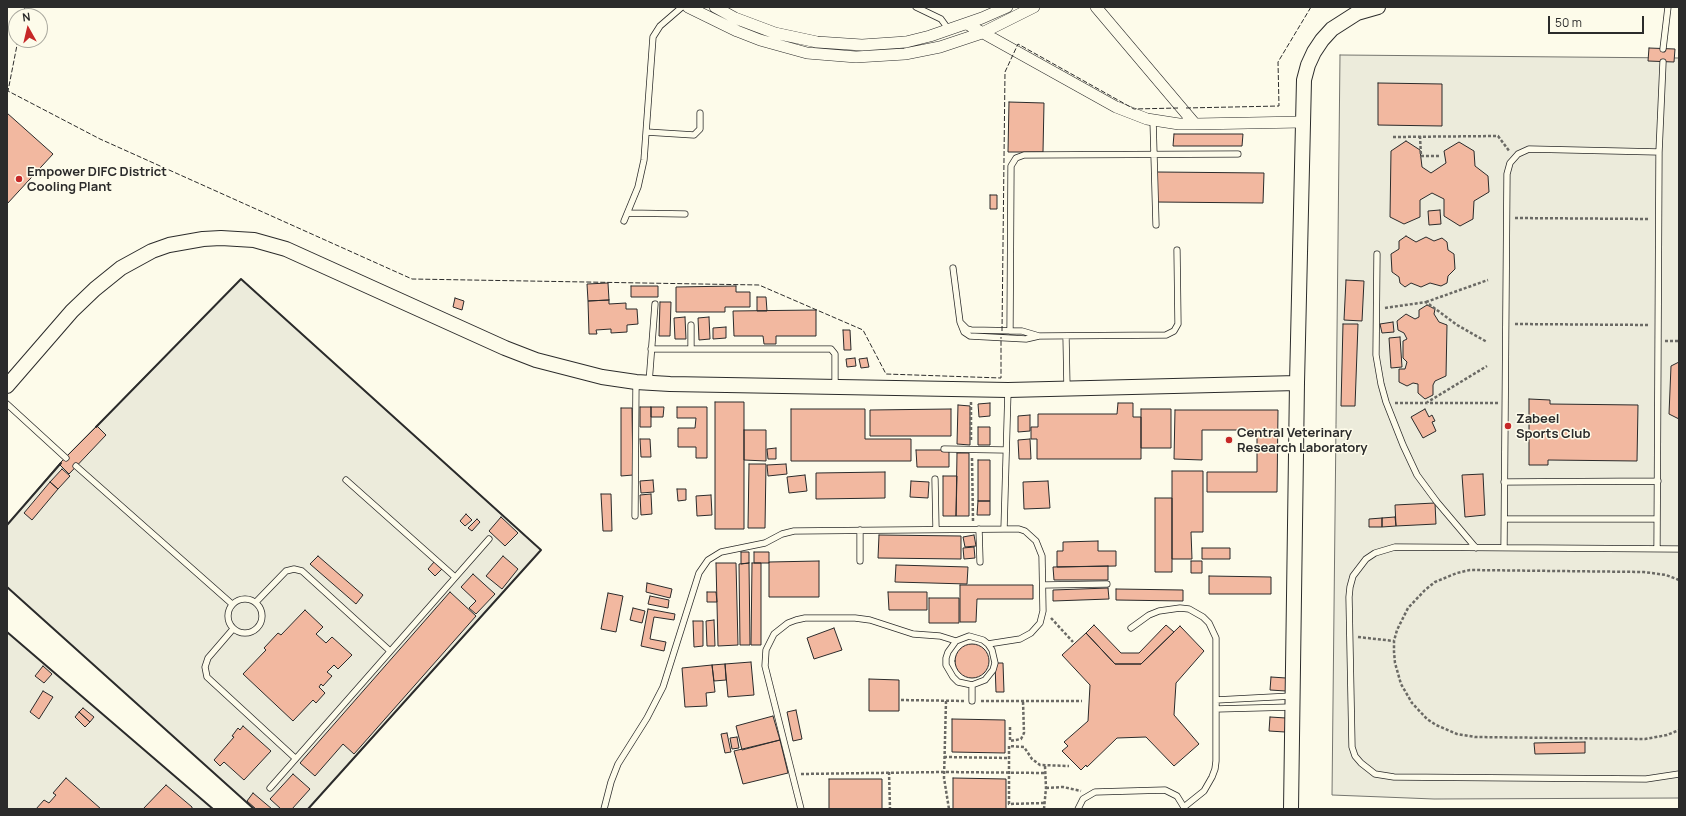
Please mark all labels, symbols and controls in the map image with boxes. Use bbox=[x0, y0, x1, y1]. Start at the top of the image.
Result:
north arrow bbox=[8, 8, 48, 48]
scale bar bbox=[1550, 8, 1646, 34]
text: N bbox=[21, 9, 31, 25]
text: 50 m bbox=[1555, 14, 1582, 31]
place label: Empower DIFC District Cooling Plant bbox=[27, 164, 167, 195]
marker: Empower DIFC District Cooling Plant bbox=[14, 174, 24, 184]
place label: Zabeel Sports Club bbox=[1516, 411, 1590, 442]
marker: Zabeel Sports Club bbox=[1503, 421, 1513, 431]
place label: Central Veterinary Research Laboratory bbox=[1237, 425, 1367, 456]
marker: Central Veterinary Research Laboratory bbox=[1224, 435, 1234, 445]

